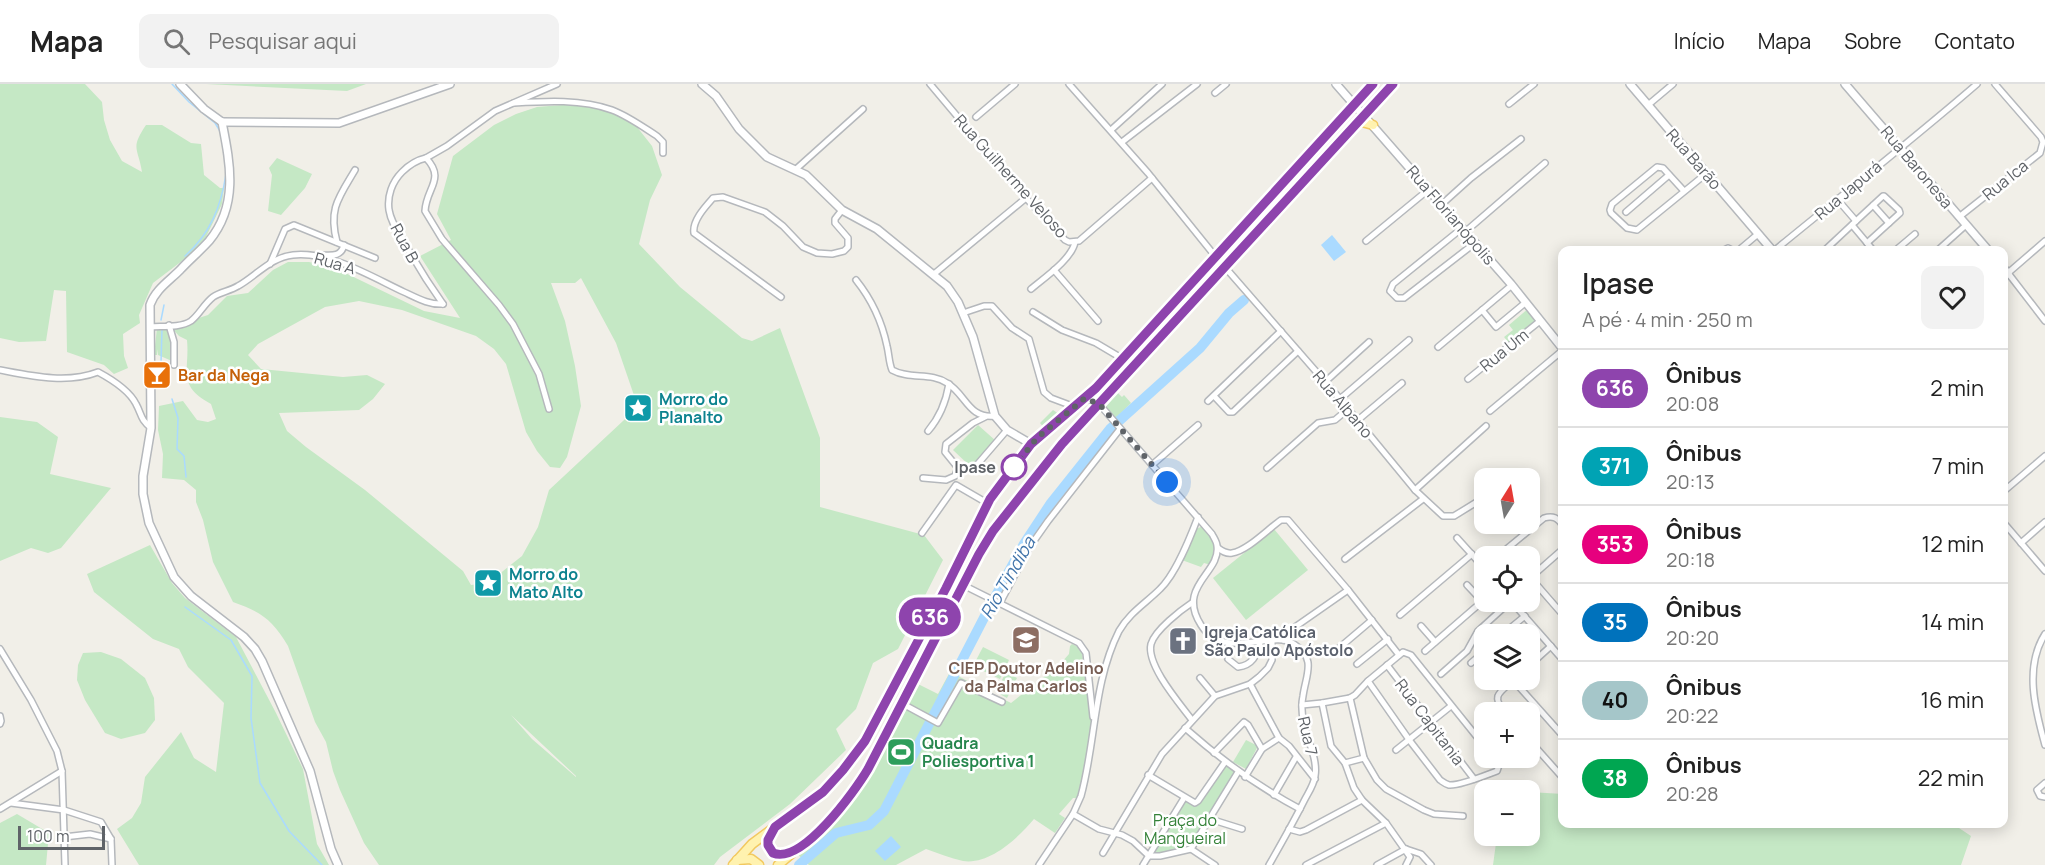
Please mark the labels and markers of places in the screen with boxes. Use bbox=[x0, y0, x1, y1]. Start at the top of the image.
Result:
bar icon: Bar da Nega bbox=[141, 359, 173, 391]
place label: Bar da Nega bbox=[178, 364, 269, 386]
place label: Morro do Planalto bbox=[659, 388, 728, 428]
place icon: Morro do Planalto bbox=[622, 392, 654, 424]
marker: Ipase bbox=[1001, 454, 1027, 480]
place label: Ipase bbox=[954, 456, 996, 478]
place label: Morro do Mato Alto bbox=[509, 563, 583, 603]
place icon: Morro do Mato Alto bbox=[472, 567, 504, 599]
place label: Igreja Católica São Paulo Apóstolo bbox=[1204, 621, 1353, 661]
school or university icon: CIEP Doutor Adelino da Palma Carlos bbox=[1010, 624, 1042, 656]
church icon: Igreja Católica São Paulo Apóstolo bbox=[1167, 625, 1199, 657]
place label: CIEP Doutor Adelino da Palma Carlos bbox=[948, 657, 1104, 697]
place label: Quadra Poliesportiva 1 bbox=[922, 732, 1035, 772]
sports icon: Quadra Poliesportiva 1 bbox=[885, 736, 917, 768]

